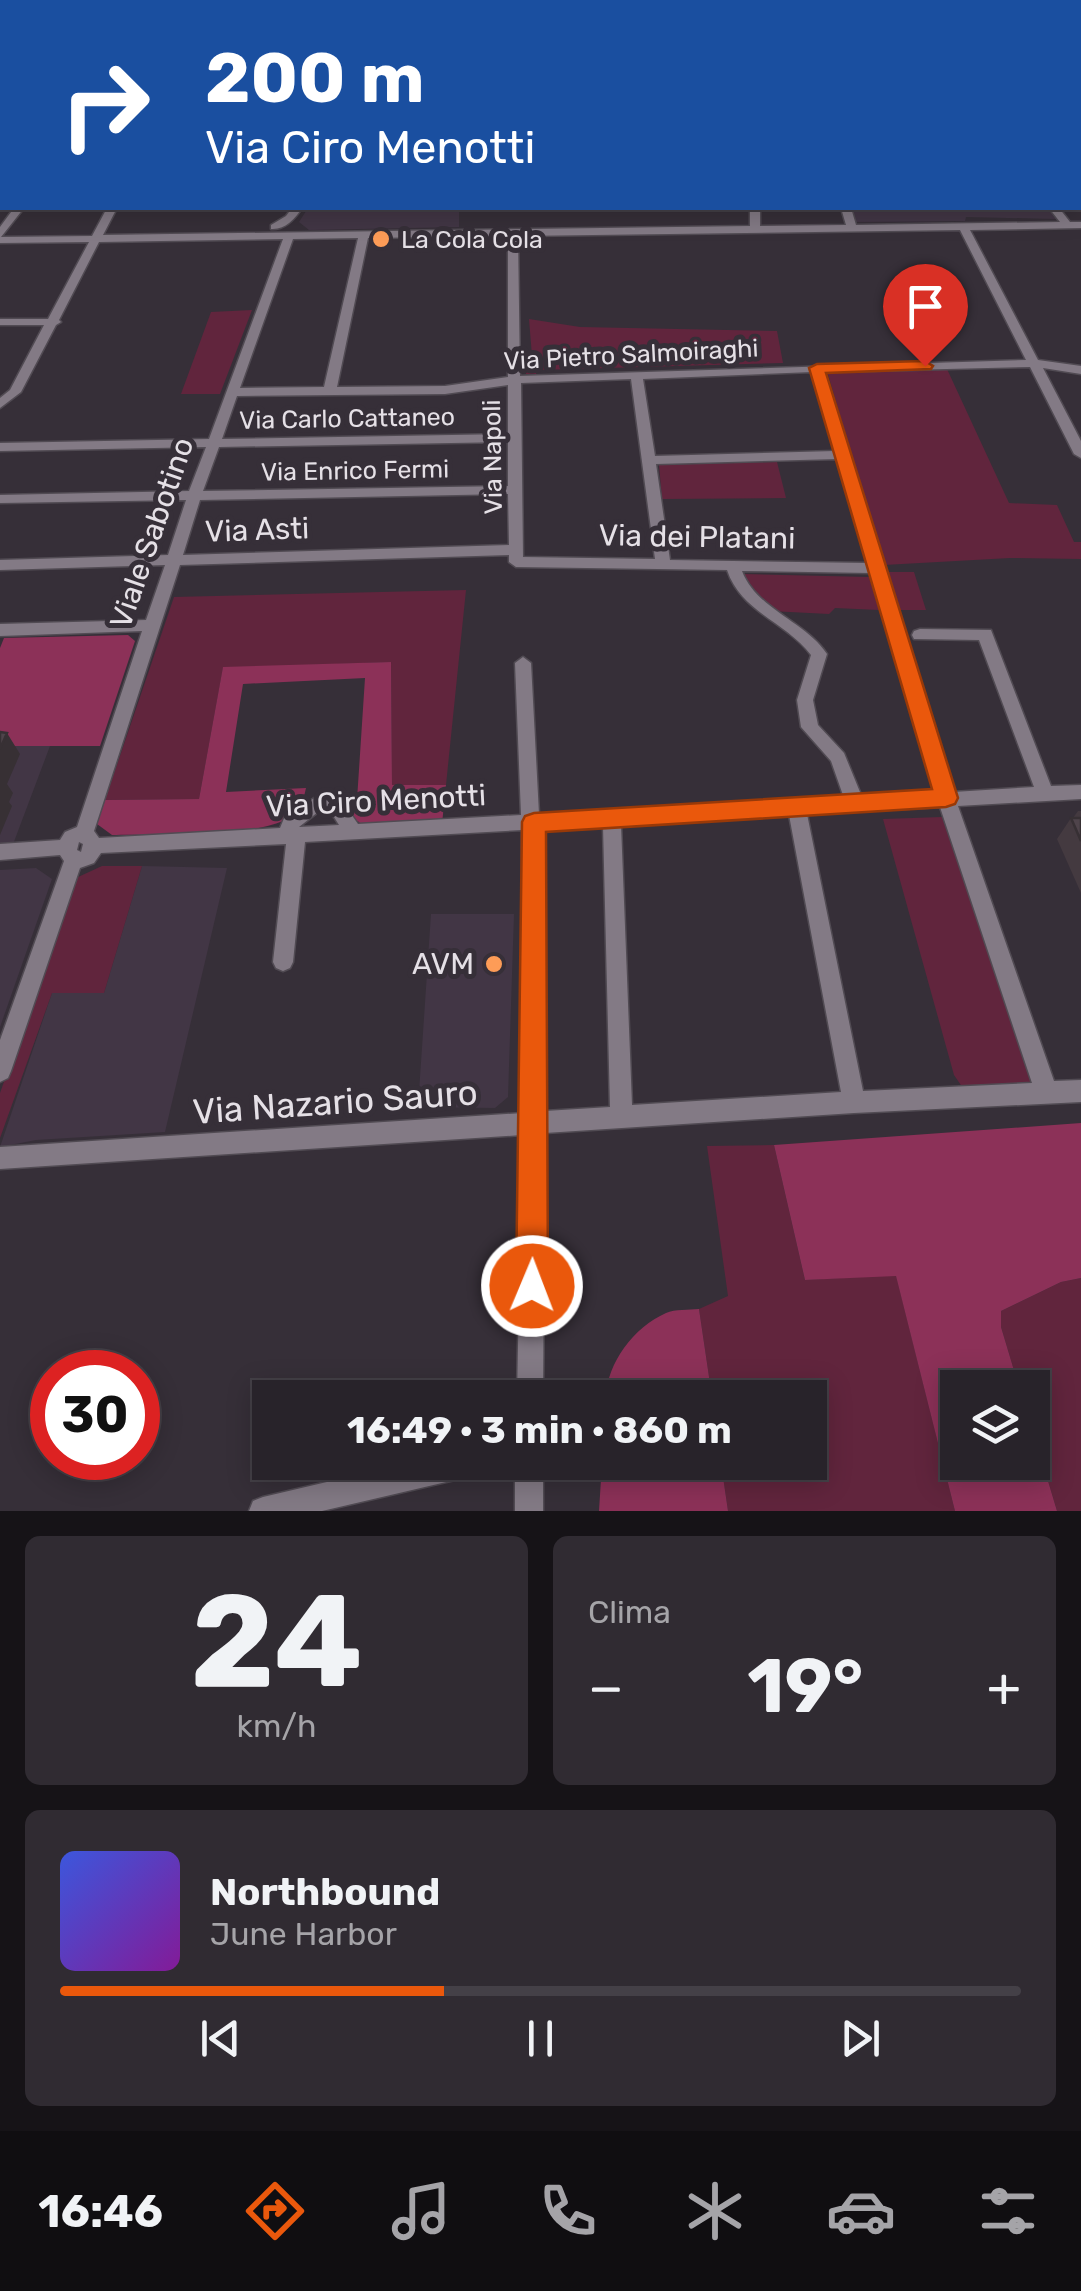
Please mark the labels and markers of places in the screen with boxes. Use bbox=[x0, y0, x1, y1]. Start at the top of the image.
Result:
place label: La Cola Cola bbox=[401, 225, 543, 254]
marker: La Cola Cola bbox=[370, 228, 392, 250]
pin bbox=[883, 264, 968, 367]
place label: AVM bbox=[412, 946, 474, 982]
marker: AVM bbox=[483, 953, 505, 975]

